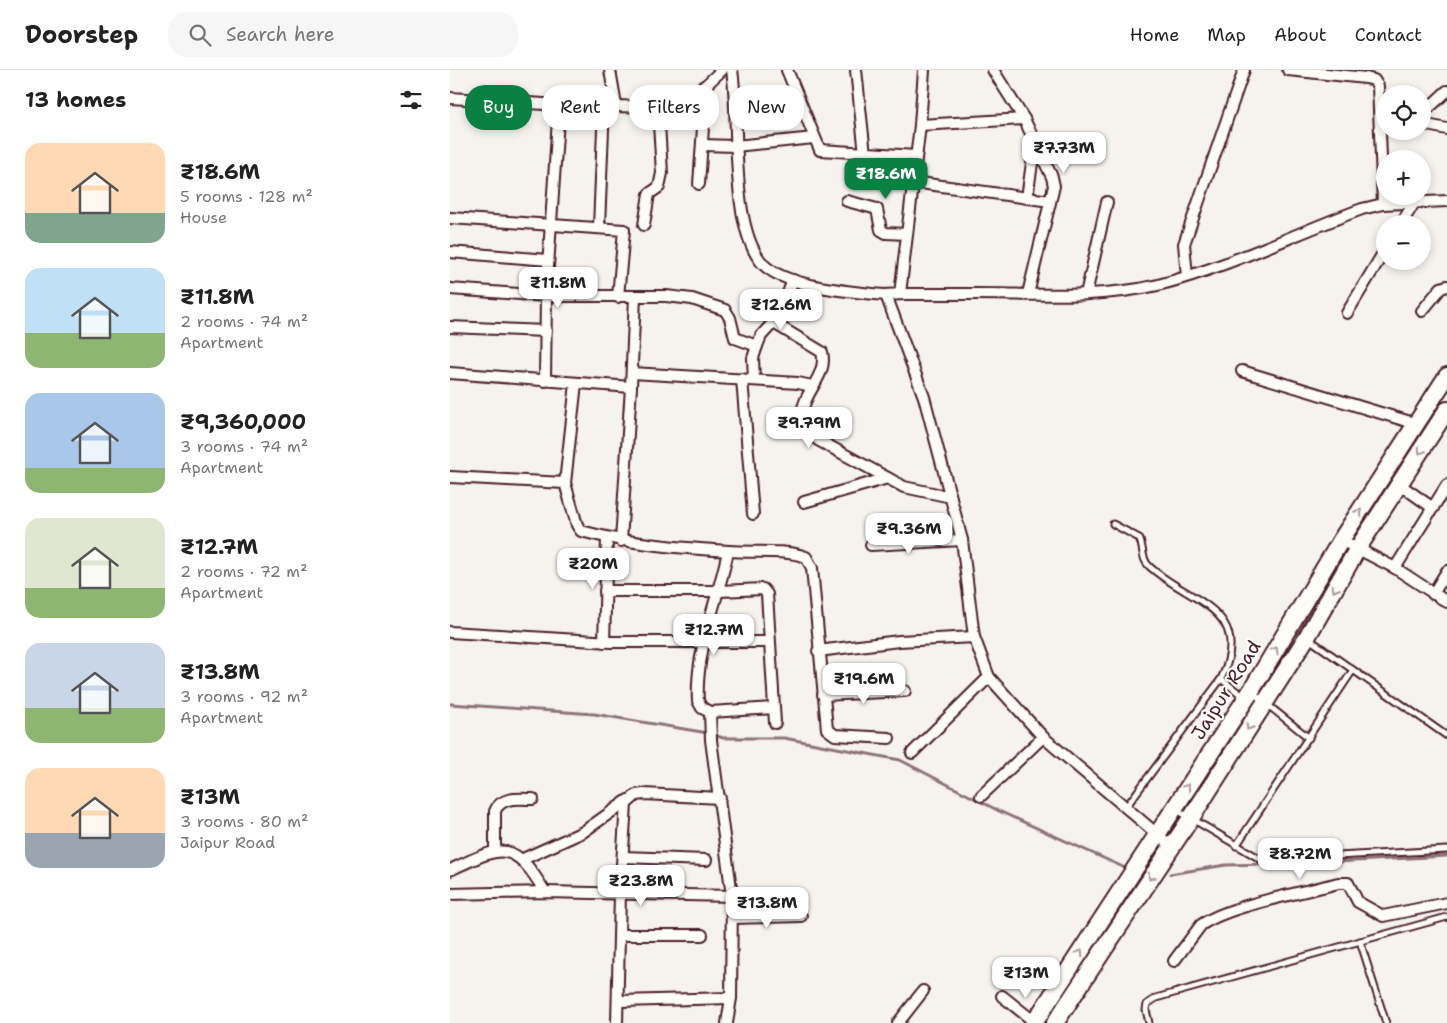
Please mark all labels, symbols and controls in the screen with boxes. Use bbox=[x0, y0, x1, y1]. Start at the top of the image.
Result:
search box bbox=[168, 12, 518, 57]
text: Doorstep bbox=[25, 19, 138, 51]
icon: search bbox=[186, 21, 214, 49]
text: Search here bbox=[226, 22, 335, 47]
text: Home bbox=[1130, 23, 1179, 47]
text: Map bbox=[1207, 23, 1246, 47]
text: About bbox=[1274, 23, 1327, 47]
text: Contact bbox=[1355, 23, 1422, 47]
chip: Buy bbox=[465, 85, 532, 130]
chip: Rent bbox=[542, 85, 619, 130]
chip: Filters bbox=[629, 85, 719, 130]
chip: New bbox=[729, 85, 804, 130]
map controls bbox=[1376, 85, 1431, 270]
button: locate bbox=[1376, 85, 1431, 140]
text: 13 homes bbox=[25, 86, 126, 114]
icon: filters bbox=[397, 86, 425, 114]
pin: ₹7.73M bbox=[1023, 132, 1105, 174]
text: ₹7.73M bbox=[1033, 137, 1095, 158]
button: + bbox=[1376, 150, 1431, 205]
text: ₹18.6M bbox=[180, 158, 260, 186]
pin: ₹18.6M bbox=[845, 158, 927, 200]
icon: home bbox=[65, 163, 125, 223]
text: ₹18.6M bbox=[856, 163, 916, 184]
text: 5 rooms · 128 m² bbox=[180, 186, 313, 207]
text: House bbox=[180, 207, 227, 228]
button: − bbox=[1376, 215, 1431, 270]
pin: ₹11.8M bbox=[517, 266, 599, 309]
text: ₹11.8M bbox=[530, 272, 586, 293]
text: ₹11.8M bbox=[180, 283, 254, 311]
icon: home bbox=[65, 288, 125, 348]
pin: ₹12.6M bbox=[740, 288, 822, 331]
text: ₹12.6M bbox=[751, 294, 811, 315]
text: 2 rooms · 74 m² bbox=[180, 311, 308, 332]
text: Apartment bbox=[180, 332, 263, 353]
pin: ₹9.79M bbox=[768, 406, 850, 449]
text: ₹9,360,000 bbox=[180, 408, 306, 436]
text: ₹9.79M bbox=[777, 412, 841, 433]
icon: home bbox=[65, 413, 125, 473]
text: 3 rooms · 74 m² bbox=[180, 436, 308, 457]
one-way arrow bbox=[1417, 445, 1427, 454]
text: Apartment bbox=[180, 457, 263, 478]
one-way arrow bbox=[1353, 508, 1363, 517]
pin: ₹9.36M bbox=[868, 512, 950, 555]
text: ₹9.36M bbox=[876, 518, 942, 539]
text: ₹12.7M bbox=[180, 533, 258, 561]
icon: home bbox=[65, 538, 125, 598]
pin: ₹20M bbox=[563, 548, 623, 590]
text: ₹20M bbox=[568, 553, 618, 574]
text: 2 rooms · 72 m² bbox=[180, 561, 308, 582]
text: Apartment bbox=[180, 582, 263, 603]
one-way arrow bbox=[1331, 583, 1341, 592]
pin: ₹12.7M bbox=[673, 614, 755, 656]
text: ₹12.7M bbox=[684, 619, 744, 640]
street label: Jaipur Road bbox=[1185, 635, 1267, 745]
one-way arrow bbox=[1268, 647, 1278, 656]
text: ₹13.8M bbox=[180, 658, 260, 686]
pin: ₹19.6M bbox=[823, 662, 905, 705]
icon: home bbox=[65, 663, 125, 723]
text: ₹19.6M bbox=[833, 668, 895, 689]
text: 3 rooms · 92 m² bbox=[180, 686, 308, 707]
text: Apartment bbox=[180, 707, 263, 728]
one-way arrow bbox=[1246, 721, 1255, 730]
text: ₹13M bbox=[180, 783, 240, 811]
one-way arrow bbox=[1181, 783, 1190, 793]
icon: home bbox=[65, 788, 125, 848]
text: 3 rooms · 80 m² bbox=[180, 811, 308, 832]
text: Jaipur Road bbox=[180, 832, 275, 853]
pin: ₹8.72M bbox=[1259, 838, 1341, 880]
text: ₹8.72M bbox=[1269, 843, 1331, 864]
pin: ₹23.8M bbox=[600, 864, 682, 907]
text: ₹23.8M bbox=[609, 870, 673, 891]
one-way arrow bbox=[1148, 872, 1157, 881]
pin: ₹13.8M bbox=[726, 886, 808, 929]
text: ₹13.8M bbox=[737, 892, 797, 913]
one-way arrow bbox=[1073, 949, 1083, 958]
pin: ₹13M bbox=[996, 956, 1056, 999]
text: ₹13M bbox=[1003, 962, 1049, 983]

